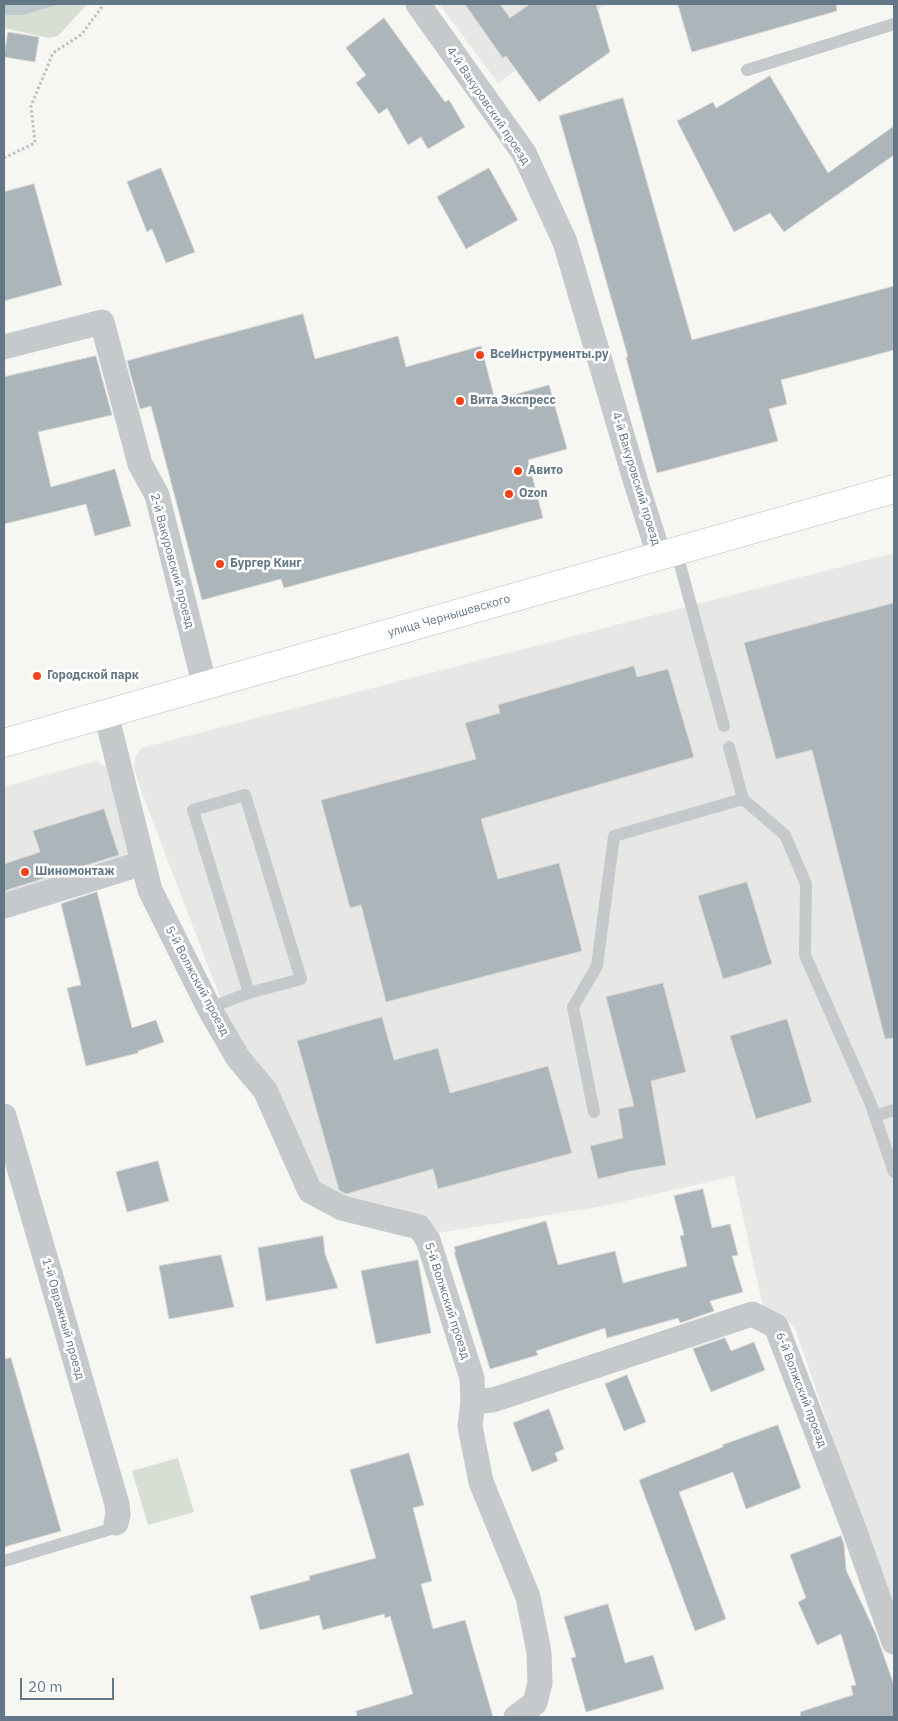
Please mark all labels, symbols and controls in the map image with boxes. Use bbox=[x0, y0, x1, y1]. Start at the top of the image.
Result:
street label: 4-й Вакуровский проезд bbox=[443, 44, 533, 168]
place label: ВсеИнструменты.ру bbox=[490, 348, 608, 362]
marker: ВсеИнструменты.ру bbox=[474, 349, 486, 361]
place label: Вита Экспресс bbox=[470, 394, 556, 408]
marker: Вита Экспресс bbox=[454, 395, 466, 407]
street label: 4-й Вакуровский проезд bbox=[609, 410, 663, 548]
place label: Авито bbox=[528, 464, 563, 478]
marker: Авито bbox=[512, 465, 524, 477]
place label: Ozon bbox=[519, 487, 548, 501]
marker: Ozon bbox=[503, 488, 515, 500]
street label: 2-й Вакуровский проезд bbox=[147, 492, 197, 630]
place label: Бургер Кинг bbox=[230, 557, 302, 571]
marker: Бургер Кинг bbox=[214, 558, 226, 570]
street label: улица Чернышевского bbox=[386, 592, 512, 640]
place label: Городской парк bbox=[47, 669, 139, 683]
marker: Городской парк bbox=[31, 670, 43, 682]
place label: Шиномонтаж bbox=[35, 865, 115, 879]
marker: Шиномонтаж bbox=[19, 866, 31, 878]
street label: 5-й Волжский проезд bbox=[162, 924, 232, 1038]
street label: 5-й Волжский проезд bbox=[421, 1241, 473, 1361]
street label: 1-й Овражный проезд bbox=[39, 1257, 87, 1381]
street label: 6-й Волжский проезд bbox=[772, 1330, 830, 1450]
scale bar bbox=[22, 1668, 116, 1700]
text: 20 m bbox=[28, 1677, 63, 1696]

